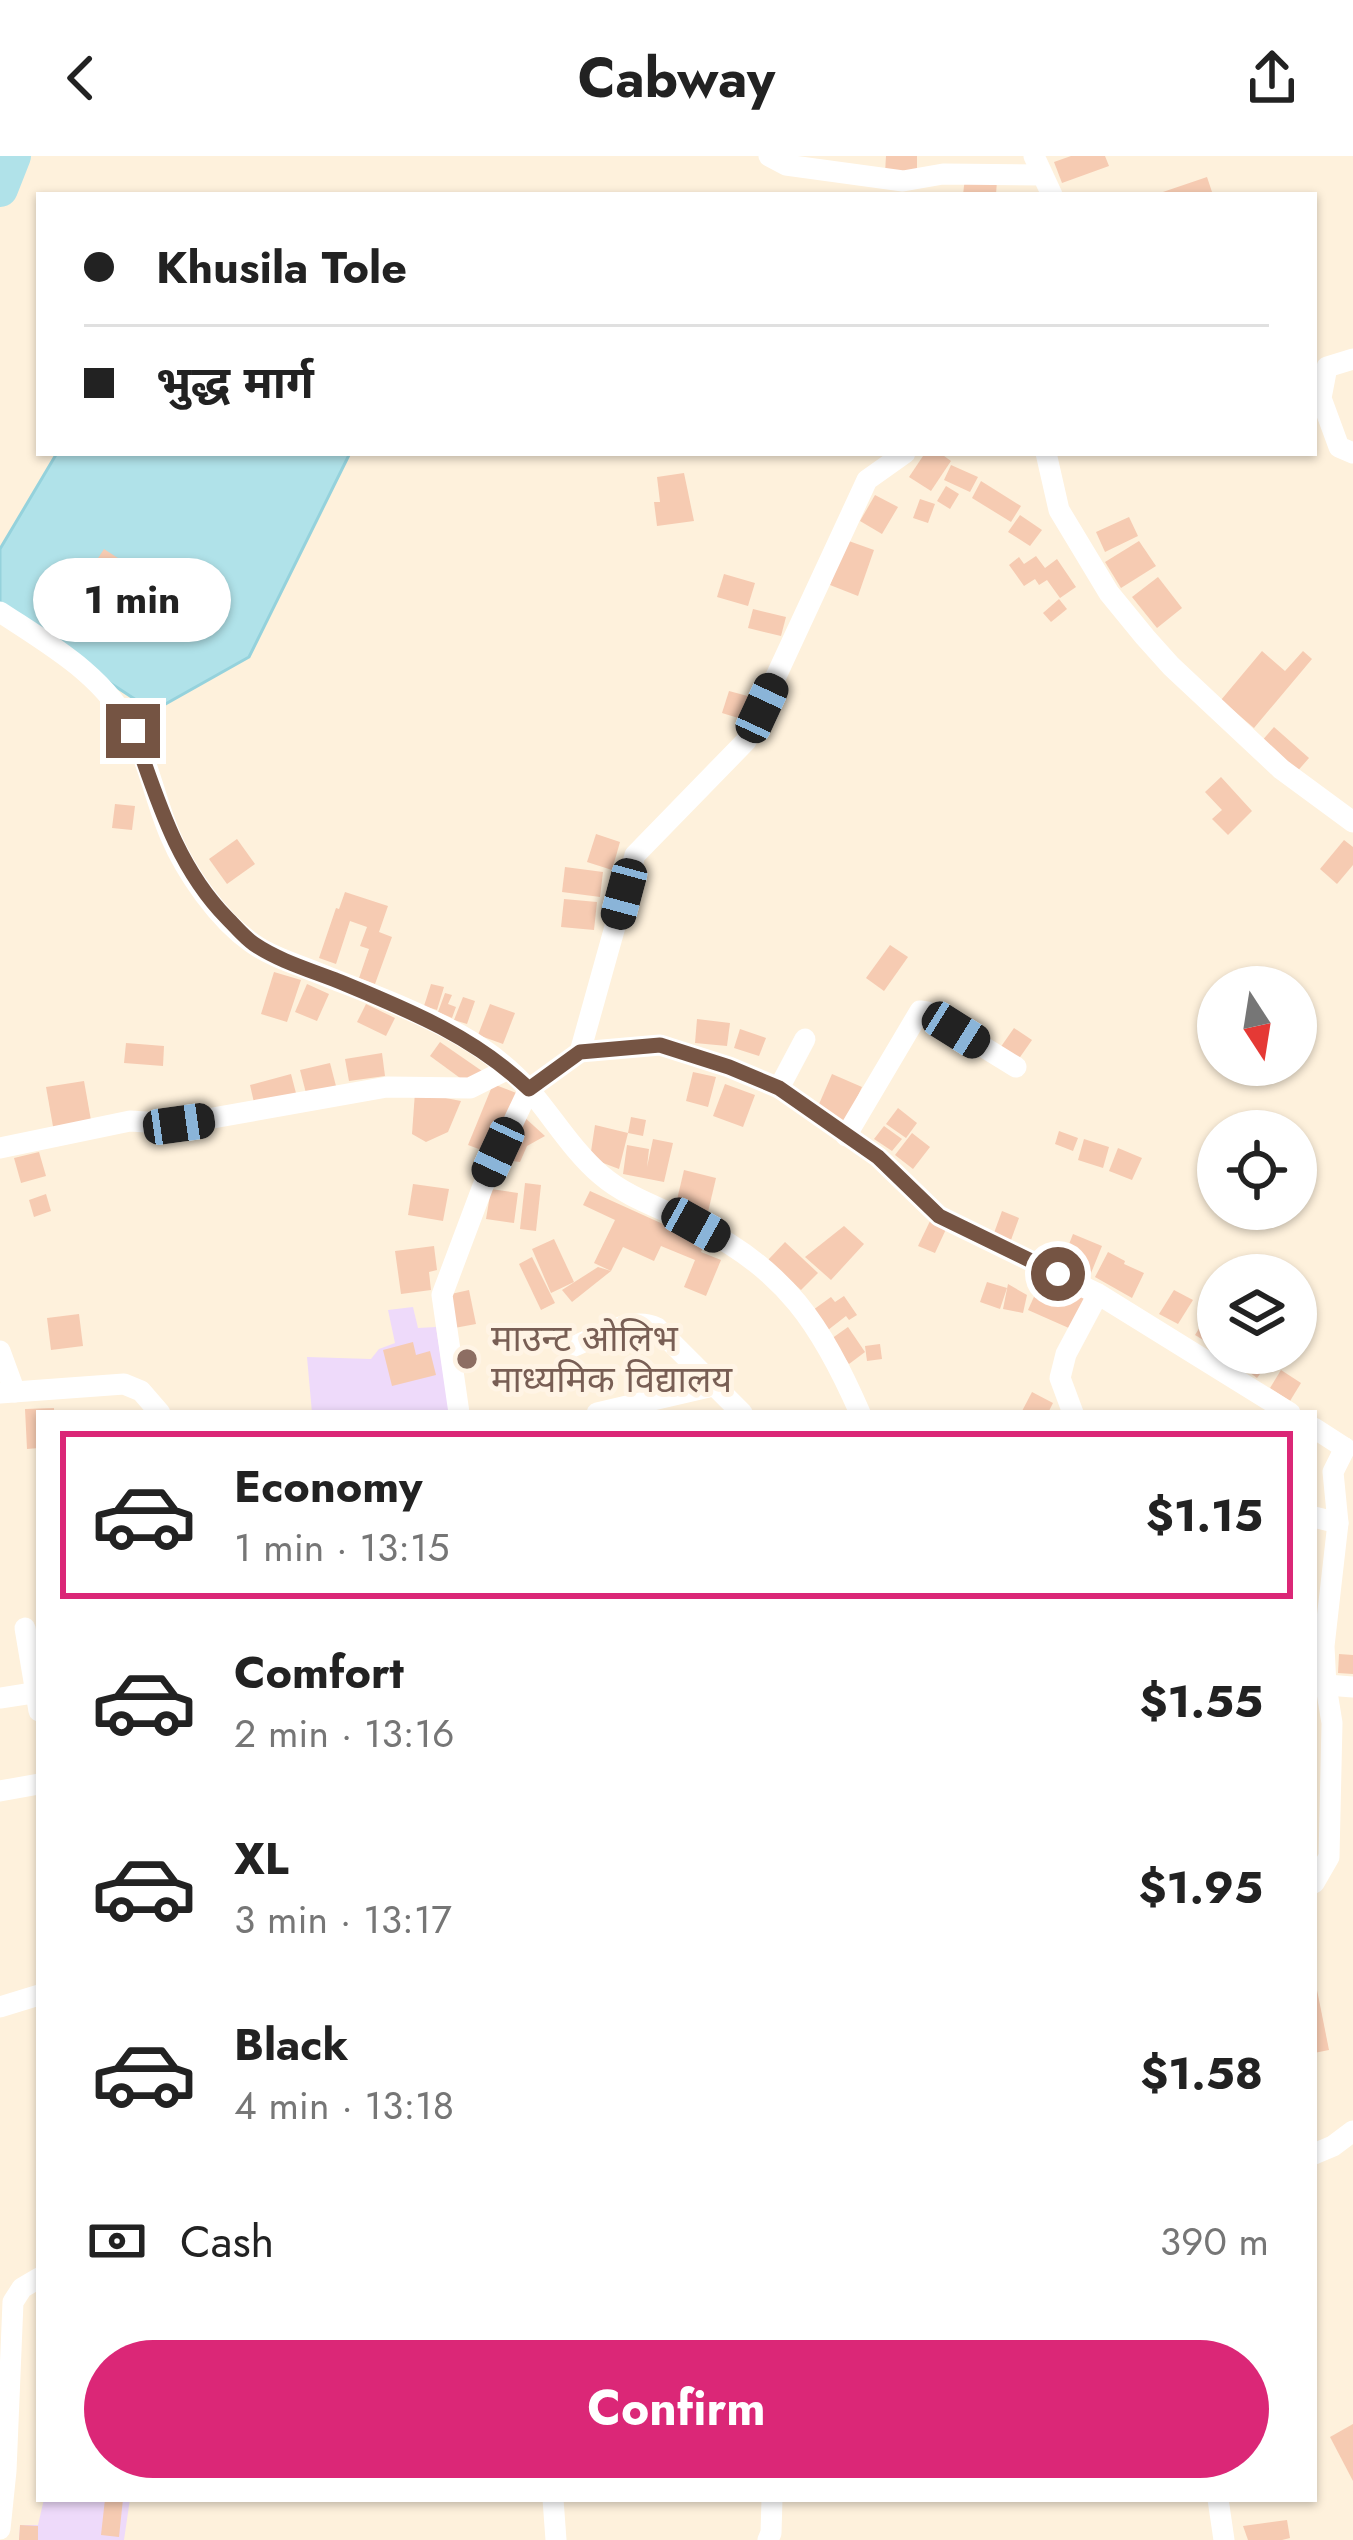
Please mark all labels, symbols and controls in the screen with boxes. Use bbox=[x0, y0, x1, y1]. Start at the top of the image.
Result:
text: Cabway bbox=[578, 39, 775, 117]
icon: back bbox=[48, 45, 114, 111]
icon: share bbox=[1239, 45, 1305, 111]
text: Khusila Tole bbox=[156, 235, 407, 300]
text: भुद्ध मार्ग bbox=[156, 350, 314, 415]
callout: 1 min bbox=[34, 557, 232, 641]
text: 1 min bbox=[84, 571, 180, 628]
car bbox=[730, 668, 794, 748]
route end bbox=[106, 704, 160, 758]
car bbox=[597, 855, 651, 933]
north arrow bbox=[1197, 966, 1317, 1086]
map controls bbox=[1197, 966, 1317, 1374]
car bbox=[916, 996, 996, 1064]
car bbox=[141, 1101, 217, 1147]
button: locate bbox=[1197, 1110, 1317, 1230]
car bbox=[466, 1112, 530, 1192]
car bbox=[656, 1192, 736, 1258]
route start bbox=[1031, 1247, 1085, 1301]
button: layers bbox=[1197, 1254, 1317, 1374]
place label: माउन्ट ओलिभ माध्यमिक विद्यालय bbox=[491, 1312, 733, 1405]
marker: माउन्ट ओलिभ माध्यमिक विद्यालय bbox=[454, 1346, 480, 1372]
text: Economy bbox=[234, 1454, 422, 1519]
icon: car bbox=[90, 1461, 198, 1569]
text: $1.15 bbox=[1146, 1483, 1263, 1548]
text: 1 min · 13:15 bbox=[234, 1519, 449, 1576]
text: Comfort bbox=[234, 1640, 404, 1705]
icon: car bbox=[90, 1647, 198, 1755]
text: $1.55 bbox=[1140, 1669, 1263, 1734]
text: 2 min · 13:16 bbox=[234, 1705, 455, 1762]
text: XL bbox=[234, 1826, 289, 1891]
icon: car bbox=[90, 1833, 198, 1941]
text: $1.95 bbox=[1138, 1855, 1263, 1920]
text: 3 min · 13:17 bbox=[234, 1891, 452, 1948]
text: Black bbox=[234, 2012, 348, 2077]
icon: car bbox=[90, 2019, 198, 2127]
text: $1.58 bbox=[1140, 2041, 1263, 2106]
text: 4 min · 13:18 bbox=[234, 2077, 454, 2134]
icon: cash bbox=[84, 2208, 150, 2274]
text: Cash bbox=[180, 2209, 274, 2274]
text: 390 m bbox=[1160, 2213, 1269, 2270]
button: Confirm bbox=[84, 2340, 1269, 2478]

